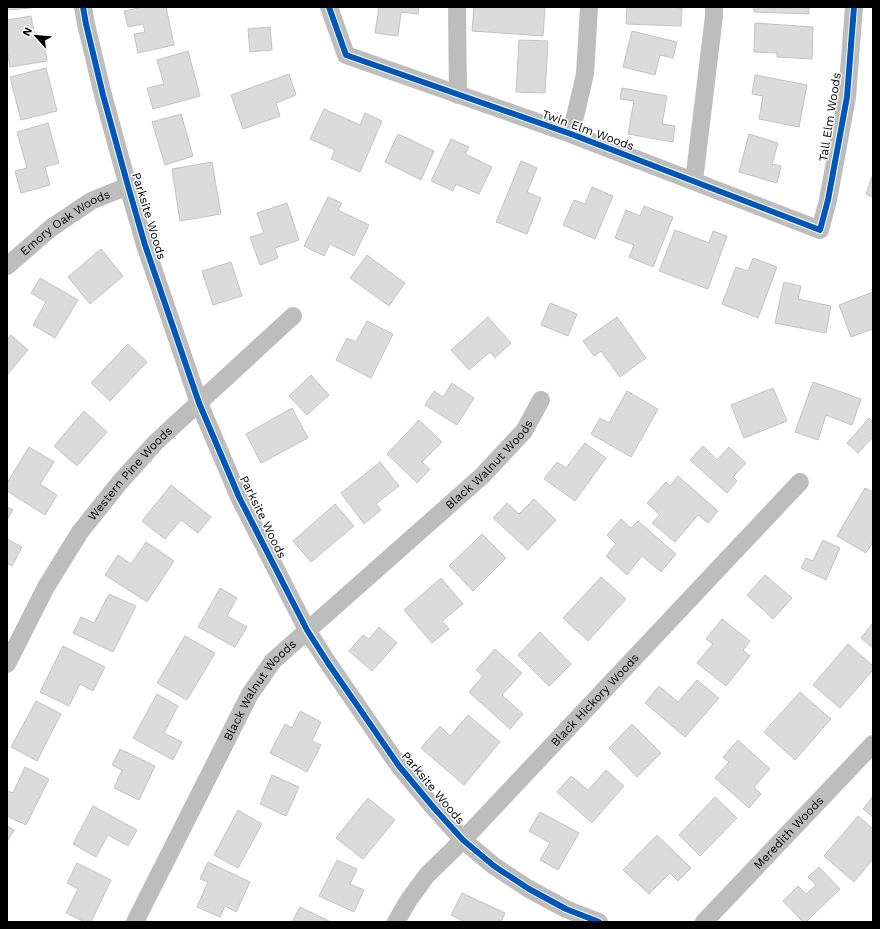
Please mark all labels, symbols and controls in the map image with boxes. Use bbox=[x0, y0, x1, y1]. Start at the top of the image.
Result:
north arrow bbox=[16, 16, 56, 56]
text: N bbox=[20, 25, 35, 38]
street label: Tall Elm Woods bbox=[816, 72, 844, 162]
street label: Twin Elm Woods bbox=[540, 107, 636, 153]
street label: Parksite Woods bbox=[129, 171, 169, 261]
street label: Emory Oak Woods bbox=[17, 187, 112, 258]
street label: Black Walnut Woods bbox=[442, 417, 536, 512]
street label: Western Pine Woods bbox=[85, 424, 175, 523]
street label: Parksite Woods bbox=[237, 473, 289, 561]
street label: Black Walnut Woods bbox=[221, 637, 299, 743]
street label: Black Hickory Woods bbox=[548, 651, 642, 749]
street label: Parksite Woods bbox=[399, 749, 467, 827]
street label: Meredith Woods bbox=[751, 793, 827, 872]

